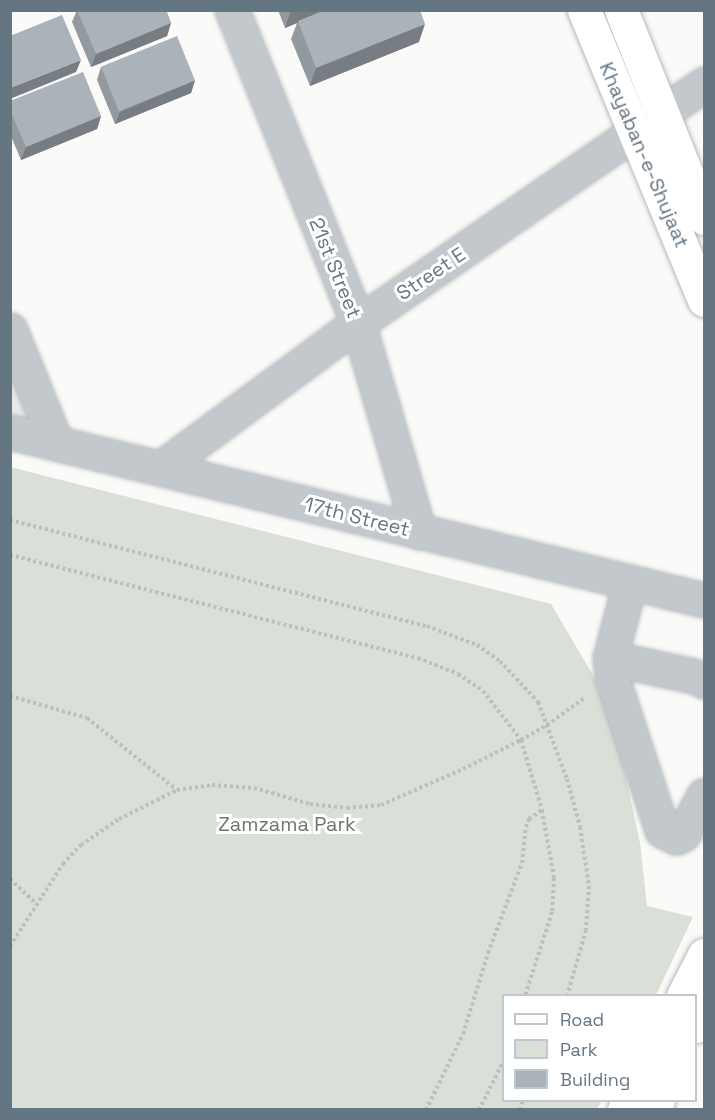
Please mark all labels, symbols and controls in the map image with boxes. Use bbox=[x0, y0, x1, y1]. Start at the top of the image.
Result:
street label: Khayaban-e-Shujaat bbox=[594, 59, 694, 251]
street label: 21st Street bbox=[304, 214, 366, 322]
street label: Street E bbox=[392, 242, 470, 306]
street label: 17th Street bbox=[302, 492, 412, 542]
park label: Zamzama Park bbox=[218, 812, 356, 836]
legend bbox=[502, 994, 697, 1102]
text: Road bbox=[560, 1008, 604, 1031]
text: Park bbox=[560, 1038, 597, 1061]
text: Building bbox=[560, 1068, 630, 1091]

